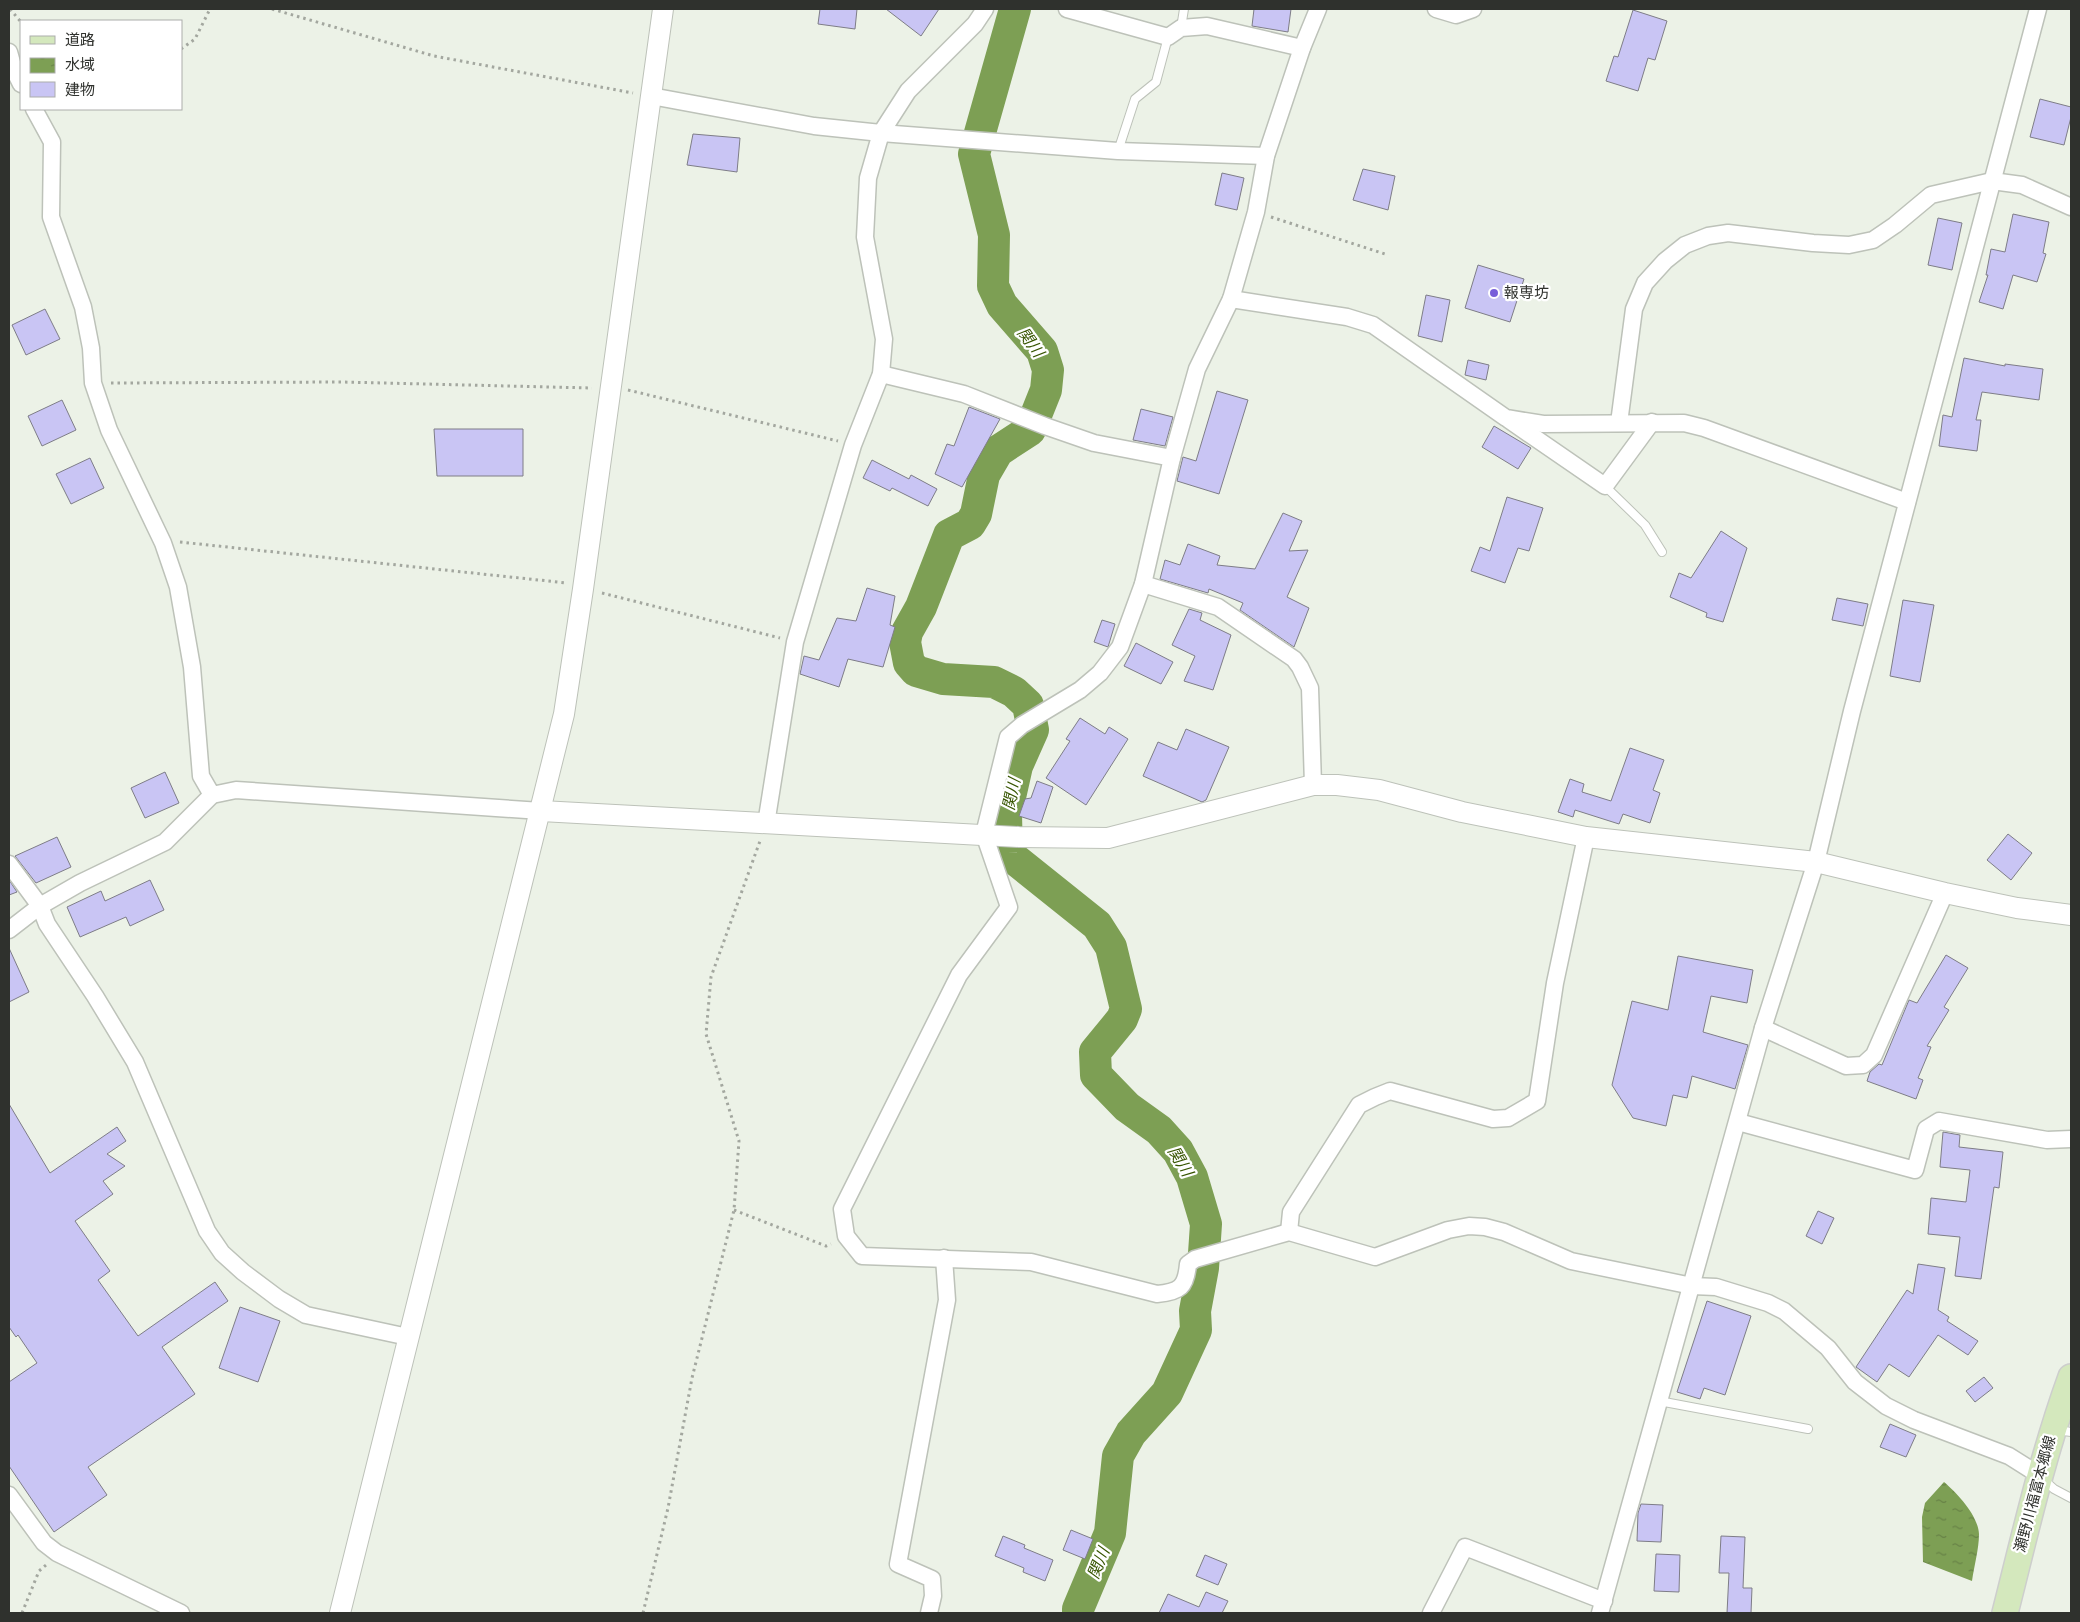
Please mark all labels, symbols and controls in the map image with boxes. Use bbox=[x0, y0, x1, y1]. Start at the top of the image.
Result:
legend bbox=[20, 20, 182, 110]
text: 道路 bbox=[65, 29, 95, 49]
text: 水域 bbox=[65, 54, 95, 74]
text: 建物 bbox=[65, 79, 95, 99]
place label: 報専坊 bbox=[1504, 282, 1549, 302]
marker: 報専坊 bbox=[1488, 287, 1500, 299]
water label: 関川 bbox=[1013, 323, 1050, 363]
water label: 関川 bbox=[997, 774, 1026, 812]
water label: 関川 bbox=[1163, 1142, 1200, 1182]
street label: 瀬野川福富本郷線 bbox=[2009, 1433, 2059, 1554]
water label: 関川 bbox=[1082, 1542, 1115, 1582]

